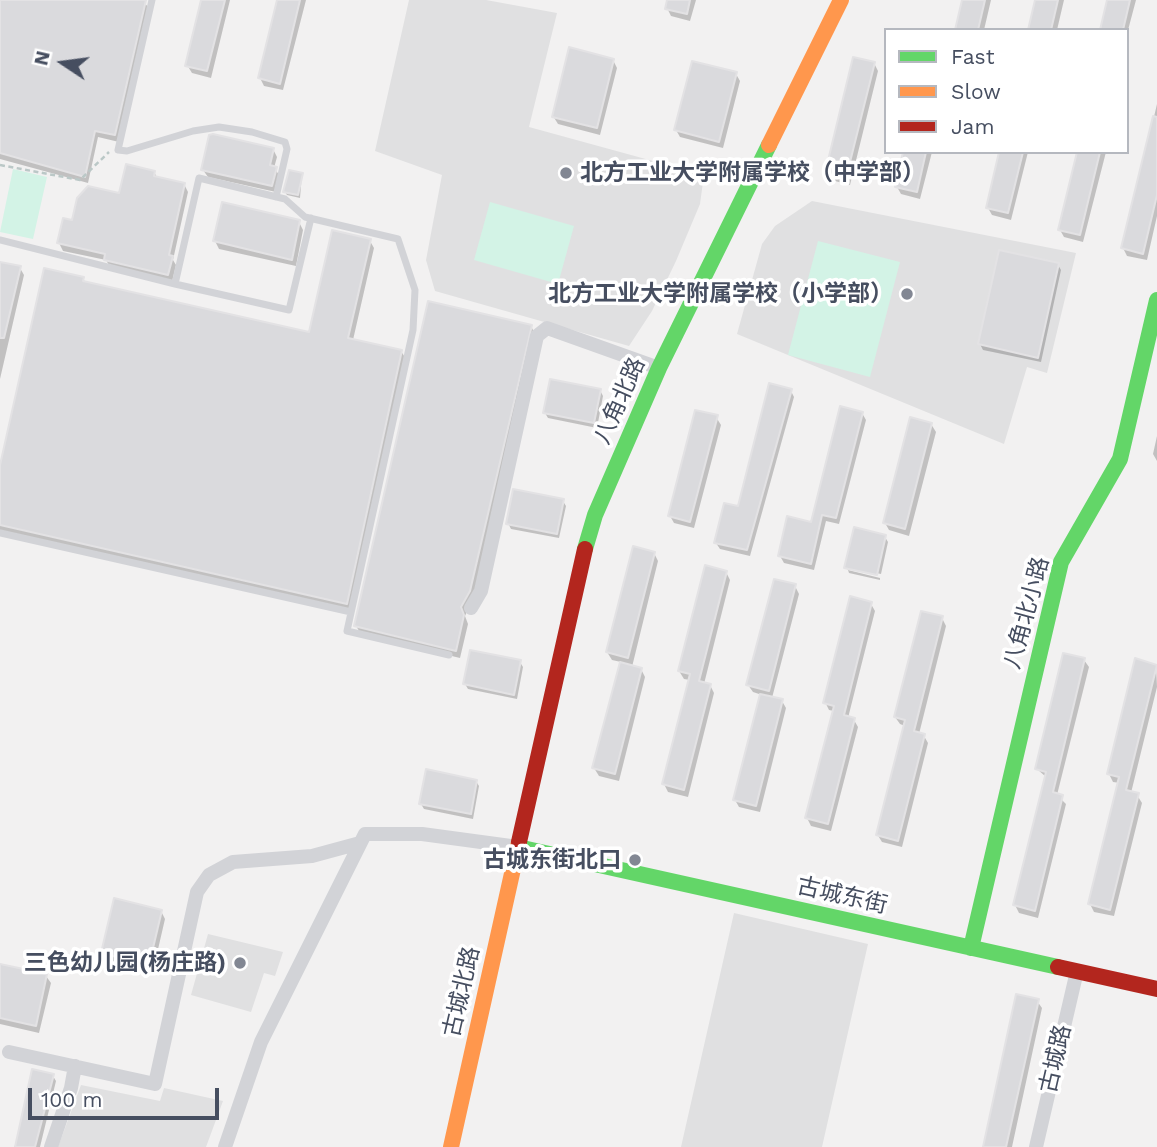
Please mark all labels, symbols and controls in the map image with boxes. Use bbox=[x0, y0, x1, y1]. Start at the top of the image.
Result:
north arrow bbox=[28, 28, 98, 98]
legend bbox=[884, 28, 1129, 154]
text: Fast bbox=[951, 44, 995, 69]
text: N bbox=[29, 49, 55, 68]
text: Slow bbox=[951, 79, 1001, 104]
text: Jam bbox=[951, 114, 994, 139]
place label: 北方工业大学附属学校（中学部） bbox=[580, 159, 925, 187]
marker: 北方工业大学附属学校（中学部） bbox=[558, 165, 574, 181]
place label: 北方工业大学附属学校（小学部） bbox=[548, 280, 893, 308]
marker: 北方工业大学附属学校（小学部） bbox=[899, 286, 915, 302]
street label: 八角北路 bbox=[589, 353, 651, 449]
street label: 八角北小路 bbox=[999, 554, 1055, 672]
place label: 古城东街北口 bbox=[483, 846, 621, 874]
marker: 古城东街北口 bbox=[627, 852, 643, 868]
street label: 古城东街 bbox=[794, 872, 890, 920]
street label: 古城北路 bbox=[438, 944, 486, 1040]
place label: 三色幼儿园(杨庄路) bbox=[24, 949, 226, 977]
marker: 三色幼儿园(杨庄路) bbox=[232, 955, 248, 971]
street label: 古城路 bbox=[1035, 1022, 1077, 1096]
scale bar bbox=[32, 1074, 222, 1118]
text: 100 m bbox=[41, 1087, 103, 1112]

